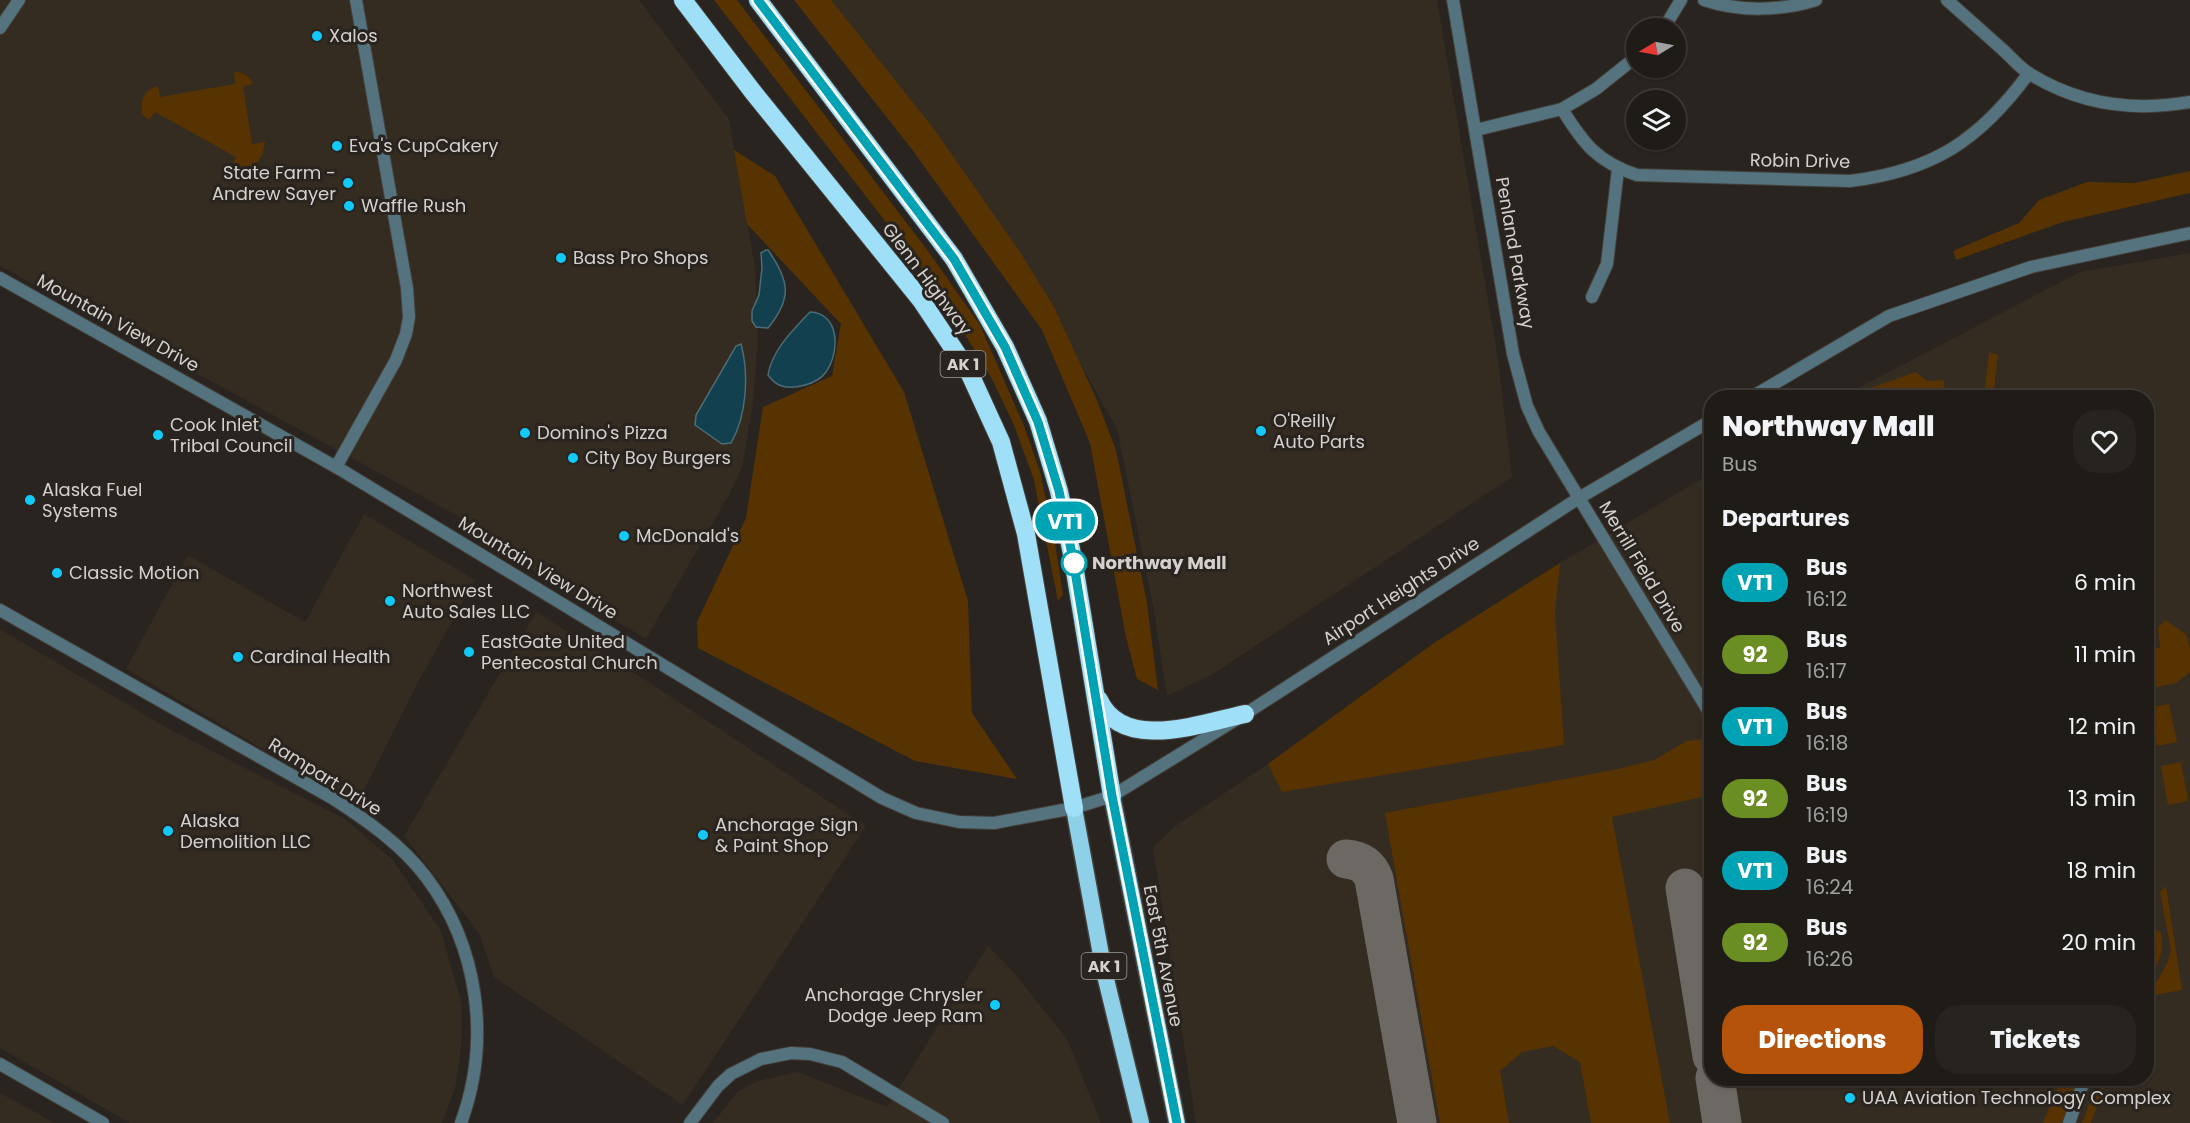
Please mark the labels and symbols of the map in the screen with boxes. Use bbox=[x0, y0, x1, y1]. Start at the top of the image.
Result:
north arrow bbox=[1626, 18, 1686, 78]
place label: Xalos bbox=[329, 23, 378, 48]
marker: Xalos bbox=[310, 29, 324, 43]
place label: Eva's CupCakery bbox=[349, 133, 499, 158]
marker: Eva's CupCakery bbox=[330, 139, 344, 153]
street label: Robin Drive bbox=[1750, 147, 1850, 174]
place label: State Farm - Andrew Sayer bbox=[212, 160, 336, 206]
street label: Penland Parkway bbox=[1490, 175, 1541, 331]
marker: State Farm - Andrew Sayer bbox=[341, 176, 355, 190]
place label: Waffle Rush bbox=[361, 193, 466, 218]
marker: Waffle Rush bbox=[342, 199, 356, 213]
street label: Glenn Highway bbox=[877, 217, 978, 340]
place label: Bass Pro Shops bbox=[573, 245, 708, 270]
marker: Bass Pro Shops bbox=[554, 251, 568, 265]
street label: Mountain View Drive bbox=[33, 268, 204, 378]
road number: AK 1 bbox=[940, 351, 986, 377]
place label: O'Reilly Auto Parts bbox=[1273, 408, 1365, 454]
place label: Cook Inlet Tribal Council bbox=[170, 412, 293, 458]
place label: Domino's Pizza bbox=[537, 420, 668, 445]
marker: O'Reilly Auto Parts bbox=[1254, 424, 1268, 438]
marker: Domino's Pizza bbox=[518, 426, 532, 440]
marker: Cook Inlet Tribal Council bbox=[151, 428, 165, 442]
place label: City Boy Burgers bbox=[585, 445, 731, 470]
marker: City Boy Burgers bbox=[566, 451, 580, 465]
place label: Alaska Fuel Systems bbox=[42, 477, 143, 523]
marker: Alaska Fuel Systems bbox=[23, 493, 37, 507]
street label: Merrill Field Drive bbox=[1593, 496, 1692, 637]
line badge: VT1 bbox=[1030, 502, 1100, 540]
street label: Mountain View Drive bbox=[454, 510, 623, 625]
place label: McDonald's bbox=[636, 523, 739, 548]
marker: McDonald's bbox=[617, 529, 631, 543]
street label: Airport Heights Drive bbox=[1317, 530, 1484, 651]
marker: Northway Mall bbox=[1061, 550, 1087, 576]
place label: Northway Mall bbox=[1092, 550, 1227, 575]
place label: Classic Motion bbox=[69, 560, 199, 585]
marker: Classic Motion bbox=[50, 566, 64, 580]
place label: Northwest Auto Sales LLC bbox=[402, 578, 531, 624]
marker: Northwest Auto Sales LLC bbox=[383, 594, 397, 608]
place label: EastGate United Pentecostal Church bbox=[481, 629, 658, 675]
place label: Cardinal Health bbox=[250, 644, 391, 669]
marker: EastGate United Pentecostal Church bbox=[462, 645, 476, 659]
marker: Cardinal Health bbox=[231, 650, 245, 664]
street label: Rampart Drive bbox=[264, 732, 387, 821]
place label: Alaska Demolition LLC bbox=[180, 808, 311, 854]
place label: Anchorage Sign & Paint Shop bbox=[715, 812, 858, 858]
marker: Alaska Demolition LLC bbox=[161, 824, 175, 838]
marker: Anchorage Sign & Paint Shop bbox=[696, 828, 710, 842]
street label: East 5th Avenue bbox=[1137, 883, 1189, 1029]
road number: AK 1 bbox=[1082, 953, 1126, 979]
place label: Anchorage Chrysler Dodge Jeep Ram bbox=[804, 982, 983, 1028]
marker: Anchorage Chrysler Dodge Jeep Ram bbox=[988, 998, 1002, 1012]
place label: UAA Aviation Technology Complex bbox=[1862, 1085, 2171, 1110]
marker: UAA Aviation Technology Complex bbox=[1843, 1091, 1857, 1105]

